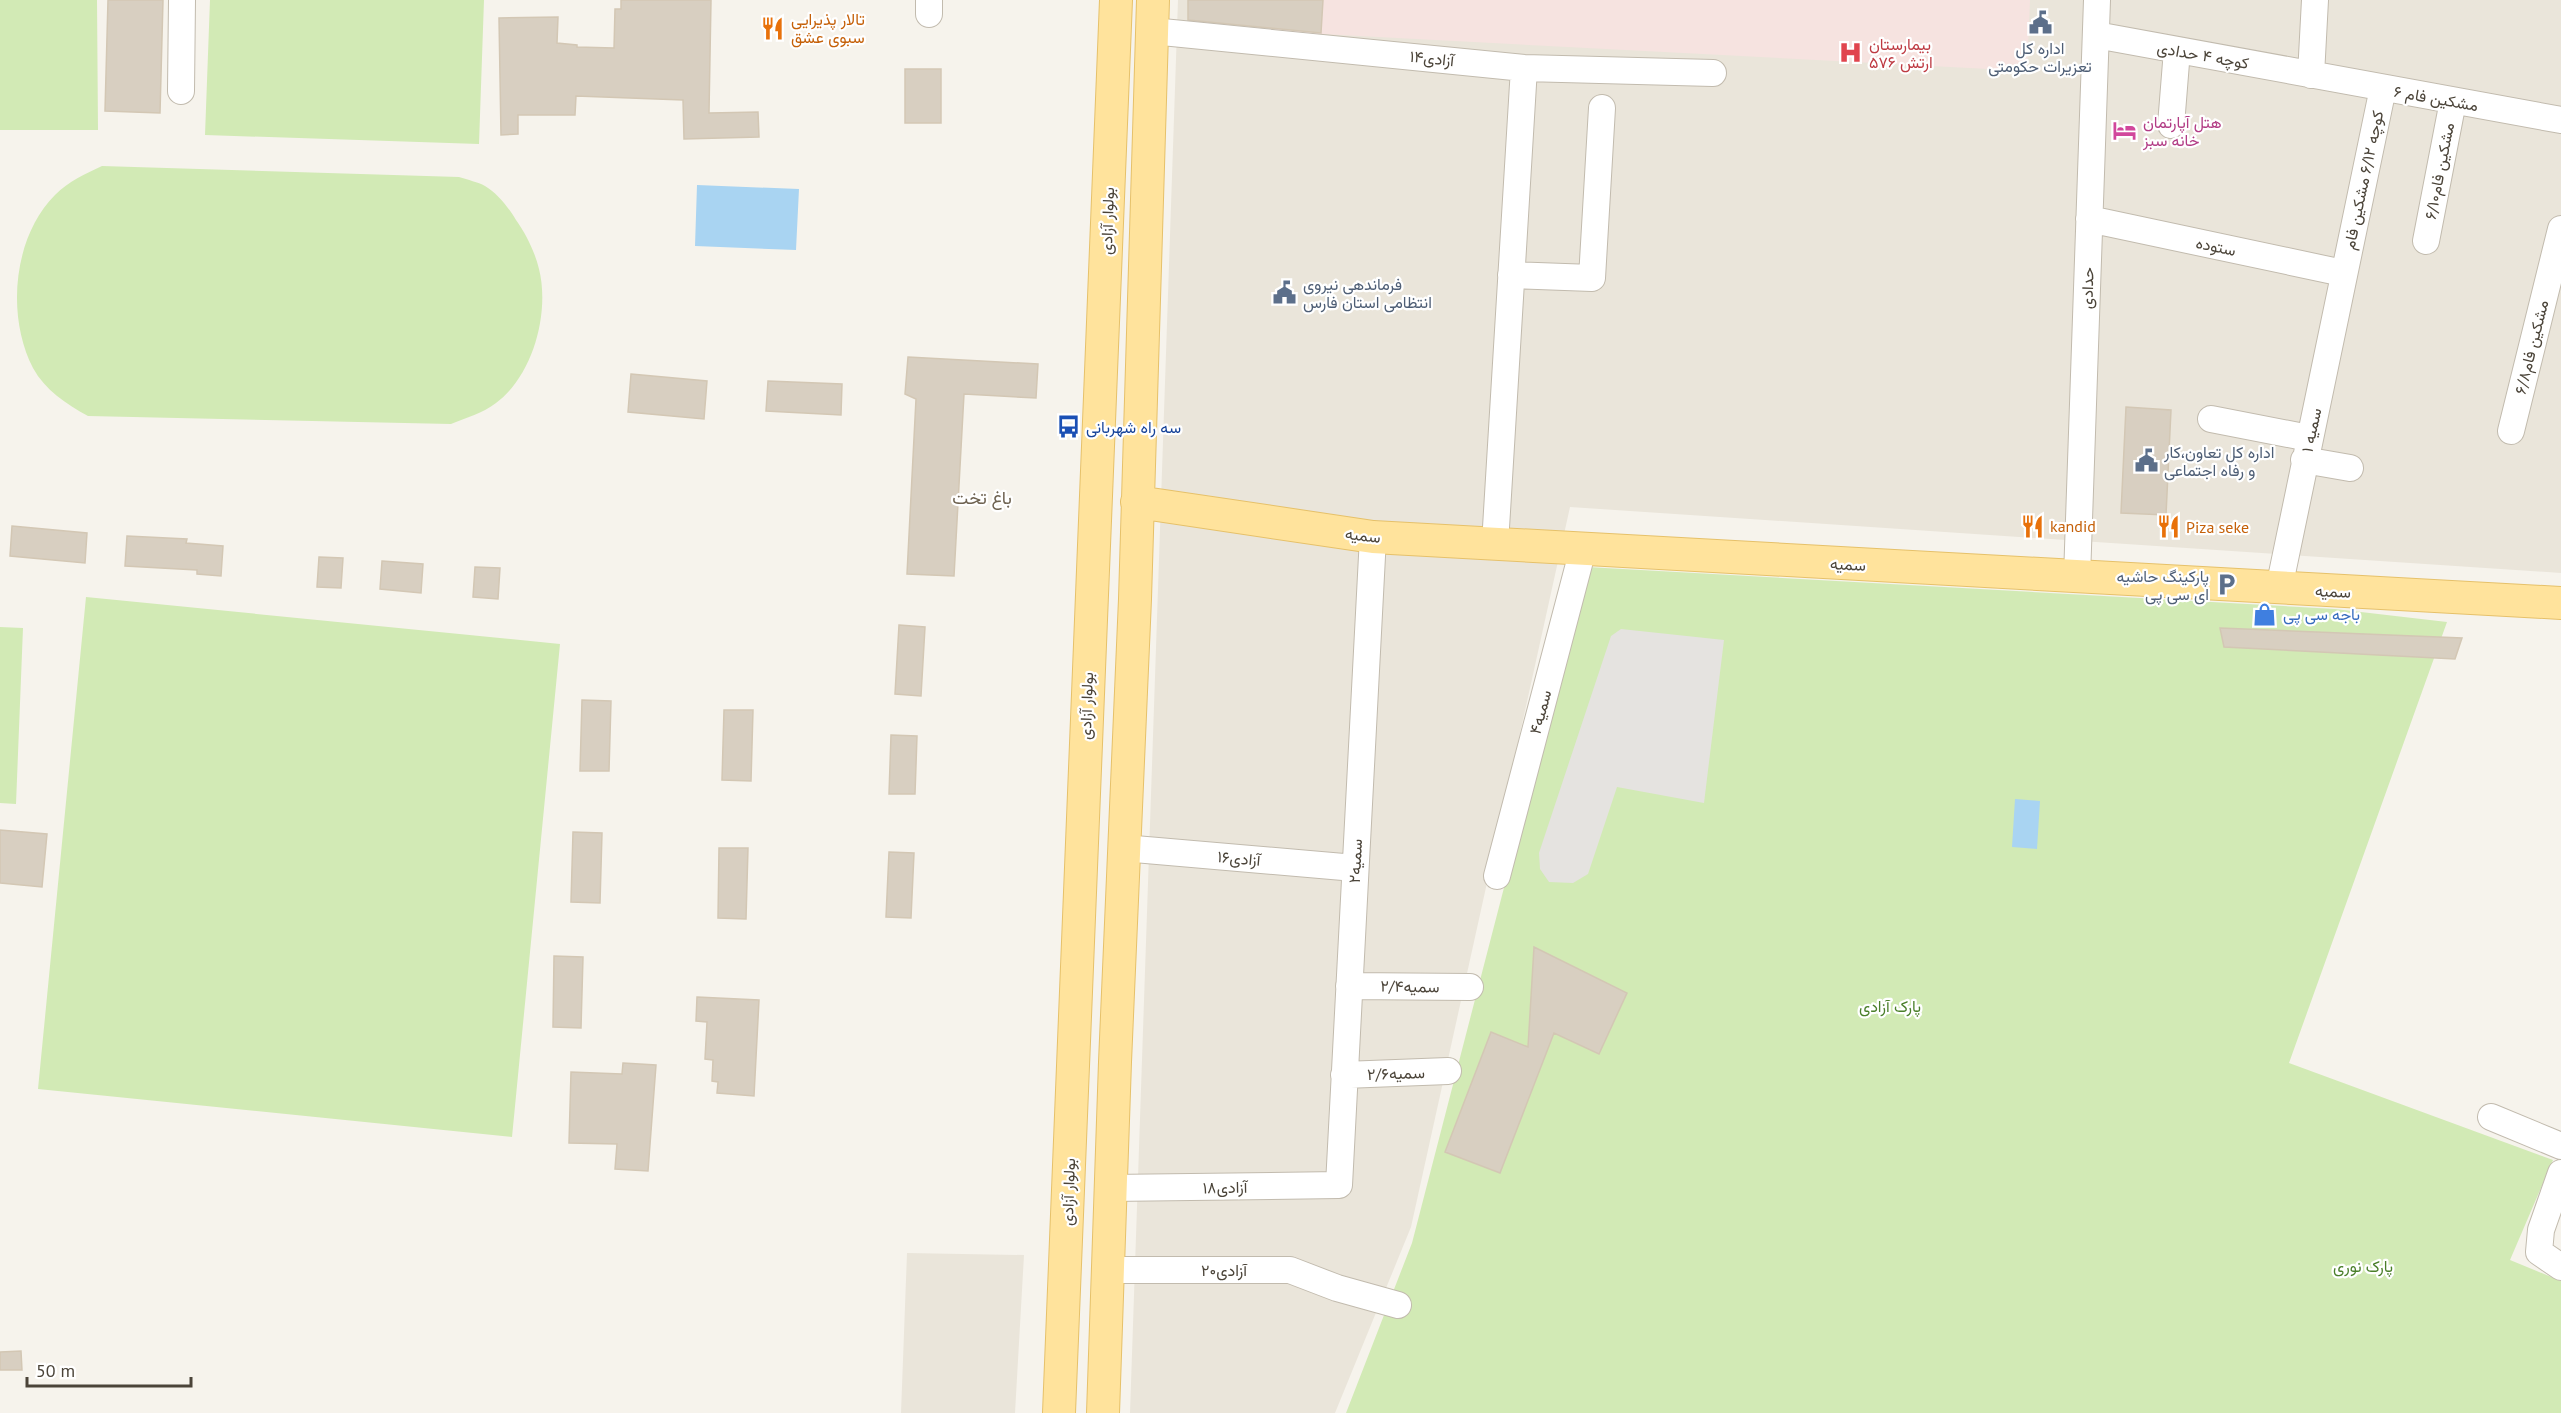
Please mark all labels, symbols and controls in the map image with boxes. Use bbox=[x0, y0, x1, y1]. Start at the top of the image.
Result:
place label: تالار پذیرایی سبوی عشق bbox=[791, 9, 865, 48]
public building icon: اداره کل تعزیرات حکومتی bbox=[2027, 10, 2053, 36]
restaurant icon: تالار پذیرایی سبوی عشق bbox=[760, 15, 786, 41]
place label: بیمارستان ۵۷۶ ارتش bbox=[1869, 34, 1933, 73]
street label: کوچه ۴ حدادی bbox=[2155, 37, 2250, 75]
place label: اداره کل تعزیرات حکومتی bbox=[1988, 38, 2092, 77]
hospital icon: بیمارستان ۵۷۶ ارتش bbox=[1838, 40, 1864, 66]
street label: آزادی۱۴ bbox=[1409, 46, 1456, 71]
street label: ۶ مشکین فام bbox=[2392, 81, 2480, 116]
street label: کوچه ۶/۱۲ مشکین فام bbox=[2338, 109, 2389, 252]
place label: هتل آپارتمان خانه سبز bbox=[2142, 112, 2222, 151]
hotel icon: هتل آپارتمان خانه سبز bbox=[2112, 118, 2138, 144]
street label: مشکین فام۶/۱۰ bbox=[2420, 121, 2459, 221]
street label: بولوار آزادی bbox=[1096, 187, 1119, 255]
street label: ستوده bbox=[2194, 232, 2238, 261]
street label: حدادی bbox=[2076, 266, 2099, 309]
place label: فرماندهی نیروی انتظامی استان فارس bbox=[1303, 274, 1432, 313]
public building icon: فرماندهی نیروی انتظامی استان فارس bbox=[1272, 280, 1298, 306]
street label: مشکین فام۶/۸ bbox=[2510, 298, 2553, 396]
street label: ۱ سمیه bbox=[2297, 406, 2325, 454]
bus stop icon: سه راه شهربانی bbox=[1055, 414, 1081, 440]
place label: سه راه شهربانی bbox=[1086, 417, 1181, 438]
place label: اداره کل تعاون،کار و رفاه اجتماعی bbox=[2163, 442, 2274, 481]
public building icon: اداره کل تعاون،کار و رفاه اجتماعی bbox=[2133, 448, 2159, 474]
district label: باغ تخت bbox=[952, 486, 1012, 510]
restaurant icon: kandid bbox=[2019, 513, 2045, 539]
restaurant icon: Piza seke bbox=[2155, 514, 2181, 540]
place label: kandid bbox=[2050, 516, 2096, 536]
place label: Piza seke bbox=[2186, 517, 2249, 537]
street label: سمیه bbox=[1344, 523, 1382, 547]
street label: سمیه bbox=[1830, 553, 1866, 575]
place label: پارکینگ حاشیه ای سی پی bbox=[2117, 566, 2209, 606]
parking icon: پارکینگ حاشیه ای سی پی bbox=[2214, 572, 2240, 598]
street label: سمیه bbox=[2315, 580, 2351, 602]
shop icon: باجه سی پی bbox=[2252, 601, 2278, 627]
place label: باجه سی پی bbox=[2283, 604, 2360, 626]
street label: بولوار آزادی bbox=[1075, 672, 1098, 740]
street label: سمیه۴ bbox=[1525, 688, 1555, 736]
street label: ۲سمیه bbox=[1344, 838, 1366, 884]
street label: آزادی۱۶ bbox=[1217, 846, 1263, 871]
street label: سمیه۲/۴ bbox=[1380, 975, 1440, 997]
park label: پارک آزادی bbox=[1859, 996, 1921, 1018]
street label: سمیه۲/۶ bbox=[1367, 1062, 1425, 1084]
street label: بولوار آزادی bbox=[1057, 1158, 1080, 1226]
street label: آزادی۱۸ bbox=[1202, 1177, 1249, 1198]
park label: پارک نوری bbox=[2333, 1256, 2393, 1278]
street label: آزادی۲۰ bbox=[1201, 1260, 1248, 1281]
scale bar bbox=[27, 1350, 190, 1388]
text: 50 m bbox=[36, 1359, 75, 1382]

